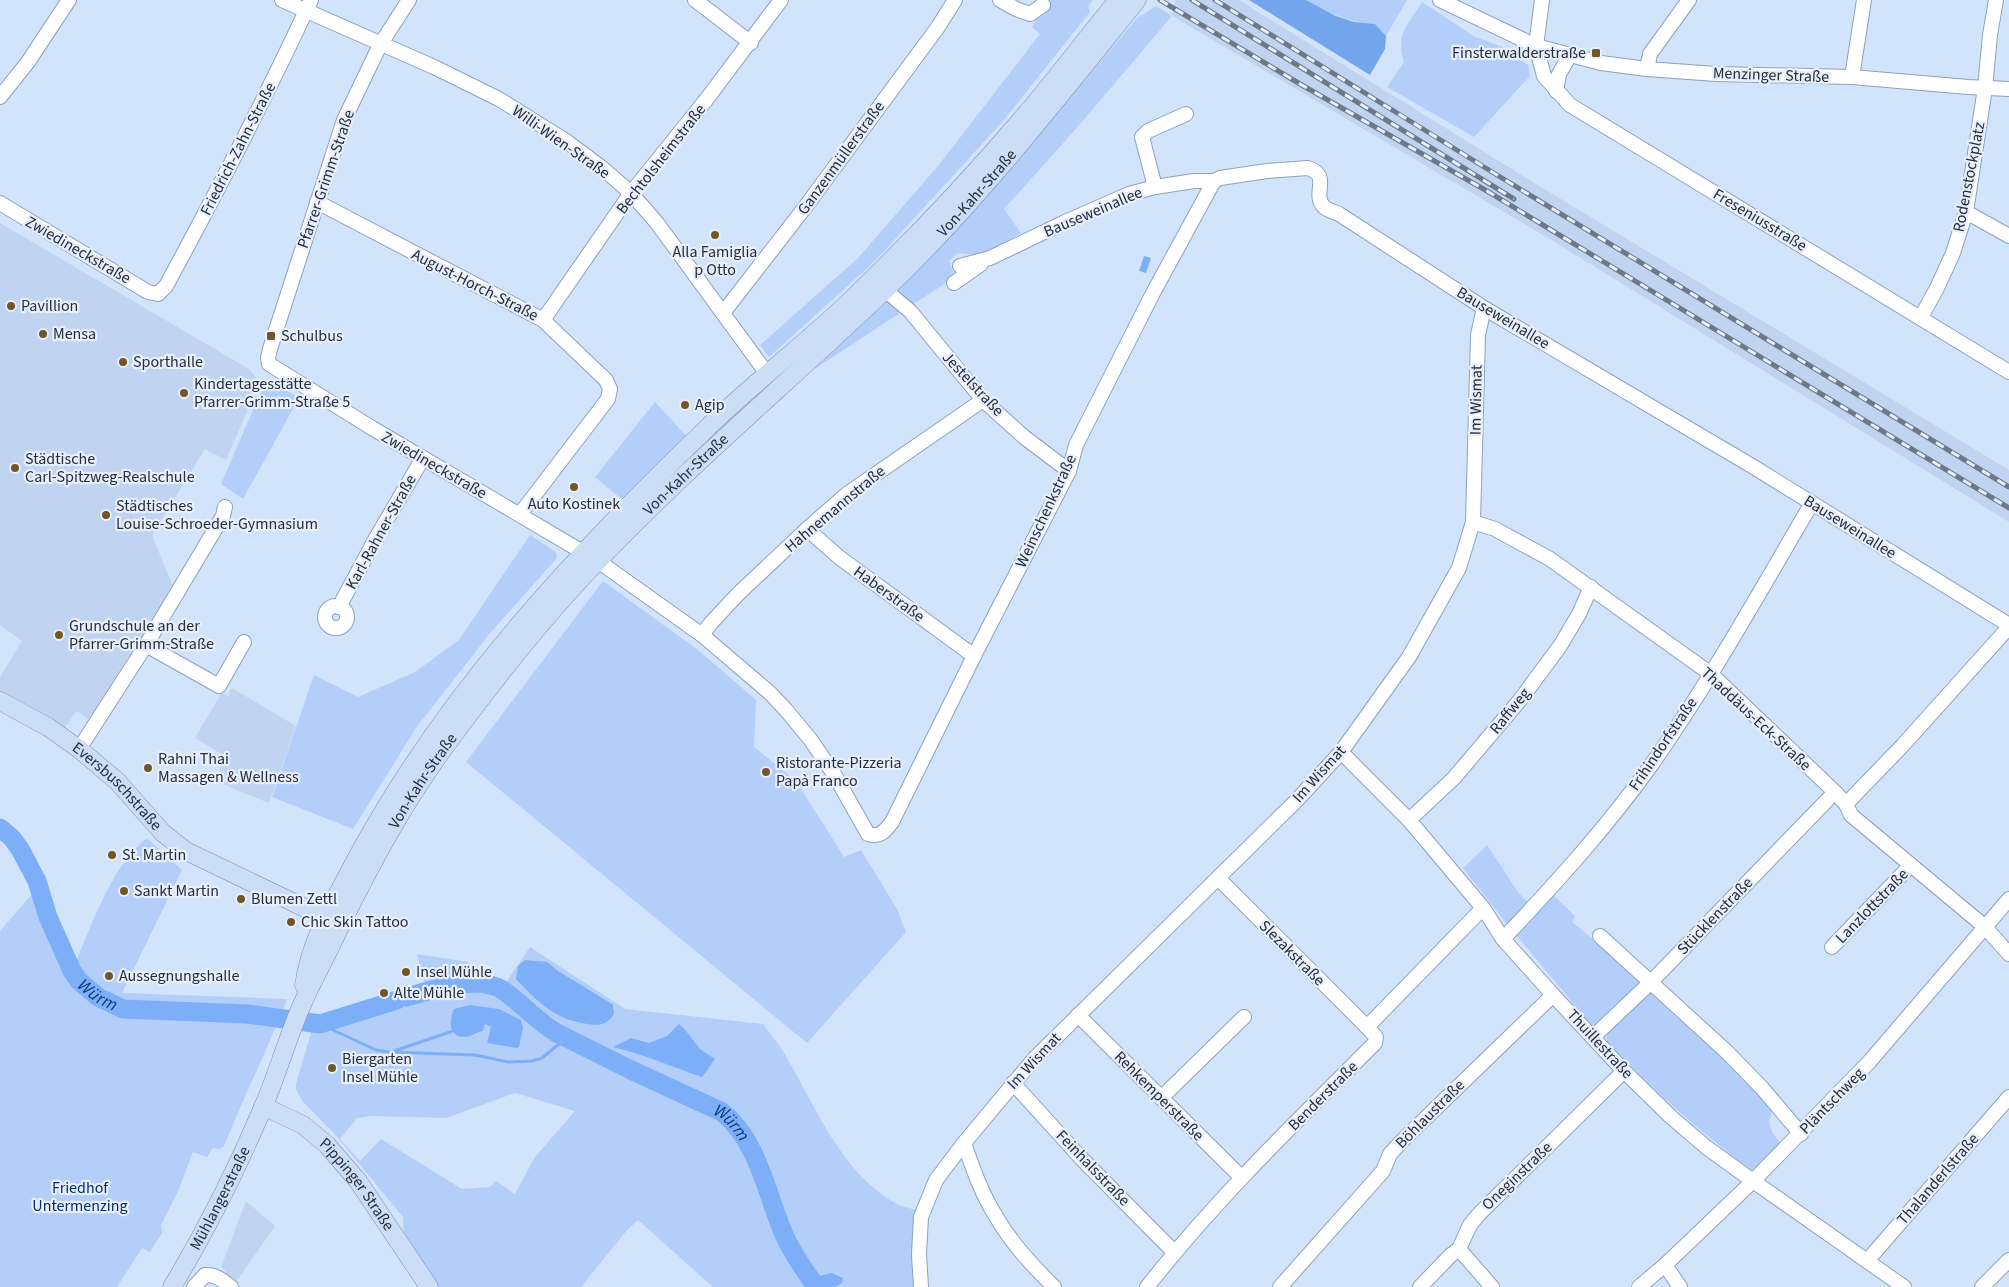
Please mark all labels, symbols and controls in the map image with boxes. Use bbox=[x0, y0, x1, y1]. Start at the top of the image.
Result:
place label: Finsterwalderstraße bbox=[1452, 42, 1586, 64]
marker: Finsterwalderstraße bbox=[1590, 47, 1602, 59]
street label: Menzinger Straße bbox=[1712, 62, 1830, 88]
street label: Friedrich-Zahn-Straße bbox=[195, 79, 281, 219]
street label: Ganzenmüllerstraße bbox=[792, 97, 890, 219]
street label: Bechtolsheimstraße bbox=[611, 99, 711, 219]
street label: Willi-Wien-Straße bbox=[507, 100, 615, 184]
street label: Pfarrer-Grimm-Straße bbox=[292, 107, 360, 251]
street label: Rodenstockplatz bbox=[1948, 120, 1990, 234]
street label: Von-Kahr-Straße bbox=[932, 145, 1022, 242]
street label: Bauseweinallee bbox=[1040, 181, 1146, 243]
street label: Freseniusstraße bbox=[1709, 183, 1811, 257]
street label: Zwiedineckstraße bbox=[21, 211, 135, 289]
marker: Alla Famiglia p Otto bbox=[709, 229, 721, 241]
place label: Alla Famiglia p Otto bbox=[673, 241, 757, 281]
street label: August-Horch-Straße bbox=[408, 244, 542, 327]
street label: Bauseweinallee bbox=[1452, 282, 1554, 355]
place label: Pavillion bbox=[21, 295, 78, 317]
marker: Pavillion bbox=[5, 300, 17, 312]
place label: Mensa bbox=[53, 323, 96, 345]
place label: Schulbus bbox=[281, 325, 343, 347]
marker: Mensa bbox=[37, 328, 49, 340]
marker: Schulbus bbox=[265, 330, 277, 342]
street label: Jestelstraße bbox=[937, 347, 1009, 421]
place label: Sporthalle bbox=[133, 351, 203, 373]
marker: Sporthalle bbox=[117, 356, 129, 368]
street label: Im Wismat bbox=[1464, 364, 1488, 435]
place label: Kindertagesstätte Pfarrer-Grimm-Straße 5 bbox=[194, 373, 350, 413]
marker: Kindertagesstätte Pfarrer-Grimm-Straße 5 bbox=[178, 387, 190, 399]
place label: Agip bbox=[695, 394, 725, 416]
marker: Agip bbox=[679, 399, 691, 411]
street label: Zwiedineckstraße bbox=[377, 426, 491, 504]
street label: Von-Kahr-Straße bbox=[638, 428, 734, 520]
place label: Städtische Carl-Spitzweg-Realschule bbox=[25, 448, 195, 488]
street label: Weinschenkstraße bbox=[1010, 451, 1082, 571]
street label: Hahnemannstraße bbox=[780, 460, 890, 558]
marker: Städtische Carl-Spitzweg-Realschule bbox=[9, 462, 21, 474]
street label: Karl-Rahner-Straße bbox=[340, 471, 422, 593]
marker: Auto Kostinek bbox=[568, 481, 580, 493]
street label: Bauseweinallee bbox=[1800, 490, 1900, 564]
place label: Auto Kostinek bbox=[528, 493, 620, 515]
place label: Städtisches Louise-Schroeder-Gymnasium bbox=[116, 495, 318, 535]
marker: Städtisches Louise-Schroeder-Gymnasium bbox=[100, 509, 112, 521]
street label: Haberstraße bbox=[849, 561, 929, 627]
place label: Grundschule an der Pfarrer-Grimm-Straße bbox=[69, 615, 214, 655]
marker: Grundschule an der Pfarrer-Grimm-Straße bbox=[53, 629, 65, 641]
street label: Thaddäus-Eck-Straße bbox=[1696, 662, 1816, 776]
street label: Raffweg bbox=[1485, 683, 1535, 739]
street label: Frihindorfstraße bbox=[1624, 693, 1702, 795]
street label: Von-Kahr-Straße bbox=[383, 729, 462, 833]
street label: Eversbuschstraße bbox=[68, 737, 167, 835]
street label: Im Wismat bbox=[1287, 740, 1351, 808]
place label: Rahni Thai Massagen & Wellness bbox=[158, 748, 299, 788]
place label: Ristorante-Pizzeria Papà Franco bbox=[776, 752, 901, 792]
marker: Rahni Thai Massagen & Wellness bbox=[142, 762, 154, 774]
marker: Ristorante-Pizzeria Papà Franco bbox=[760, 766, 772, 778]
place label: St. Martin bbox=[122, 844, 186, 866]
marker: St. Martin bbox=[106, 849, 118, 861]
street label: Lanzlottstraße bbox=[1831, 864, 1913, 948]
street label: Stücklenstraße bbox=[1672, 872, 1758, 960]
place label: Sankt Martin bbox=[134, 880, 219, 902]
marker: Sankt Martin bbox=[118, 885, 130, 897]
place label: Blumen Zettl bbox=[251, 888, 337, 910]
marker: Blumen Zettl bbox=[235, 893, 247, 905]
place label: Chic Skin Tattoo bbox=[301, 911, 409, 933]
street label: Slezakstraße bbox=[1254, 915, 1330, 991]
marker: Chic Skin Tattoo bbox=[285, 916, 297, 928]
place label: Insel Mühle bbox=[416, 961, 492, 983]
place label: Aussegnungshalle bbox=[119, 965, 239, 987]
marker: Insel Mühle bbox=[400, 966, 412, 978]
marker: Aussegnungshalle bbox=[103, 970, 115, 982]
water label: Würm bbox=[72, 973, 122, 1017]
place label: Alte Mühle bbox=[394, 982, 464, 1004]
marker: Alte Mühle bbox=[378, 987, 390, 999]
street label: Thuillestraße bbox=[1562, 1004, 1638, 1084]
street label: Im Wismat bbox=[1002, 1027, 1066, 1094]
street label: Rehkemperstraße bbox=[1109, 1046, 1209, 1146]
place label: Biergarten Insel Mühle bbox=[342, 1048, 418, 1088]
street label: Benderstraße bbox=[1283, 1056, 1363, 1136]
marker: Biergarten Insel Mühle bbox=[326, 1062, 338, 1074]
street label: Pläntschweg bbox=[1794, 1063, 1870, 1139]
street label: Böhlaustraße bbox=[1390, 1074, 1470, 1154]
water label: Würm bbox=[710, 1097, 756, 1146]
street label: Feinhalsstraße bbox=[1051, 1125, 1135, 1211]
street label: Thalanderlstraße bbox=[1892, 1128, 1984, 1230]
street label: Pippinger Straße bbox=[315, 1132, 399, 1235]
street label: Oneginstraße bbox=[1477, 1137, 1557, 1215]
street label: Mühlangerstraße bbox=[185, 1143, 255, 1254]
park label: Friedhof Untermenzing bbox=[32, 1177, 128, 1217]

